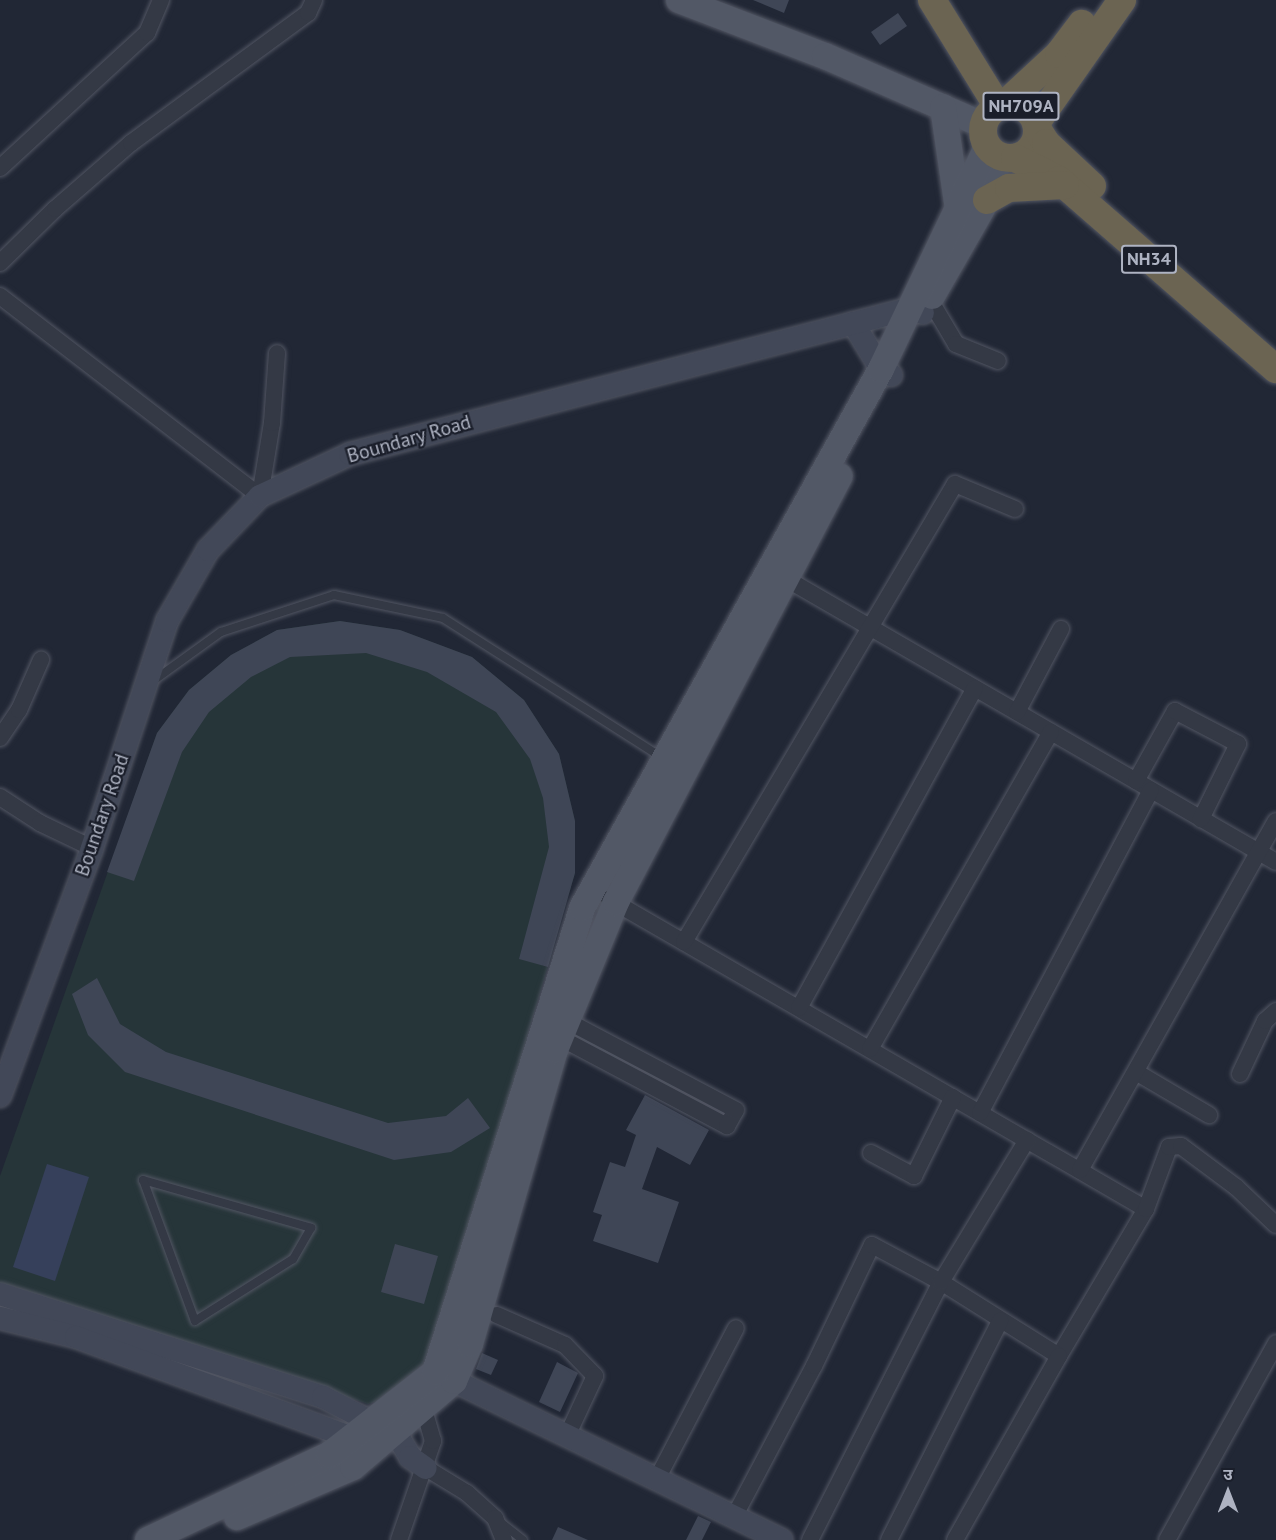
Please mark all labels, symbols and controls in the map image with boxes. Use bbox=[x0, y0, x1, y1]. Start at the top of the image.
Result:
road number: NH709A bbox=[982, 91, 1060, 121]
road number: NH34 bbox=[1120, 244, 1178, 274]
street label: Boundary Road bbox=[344, 410, 474, 468]
street label: Boundary Road bbox=[70, 750, 134, 880]
north arrow bbox=[1198, 1462, 1258, 1522]
text: उ bbox=[1223, 1464, 1233, 1484]

